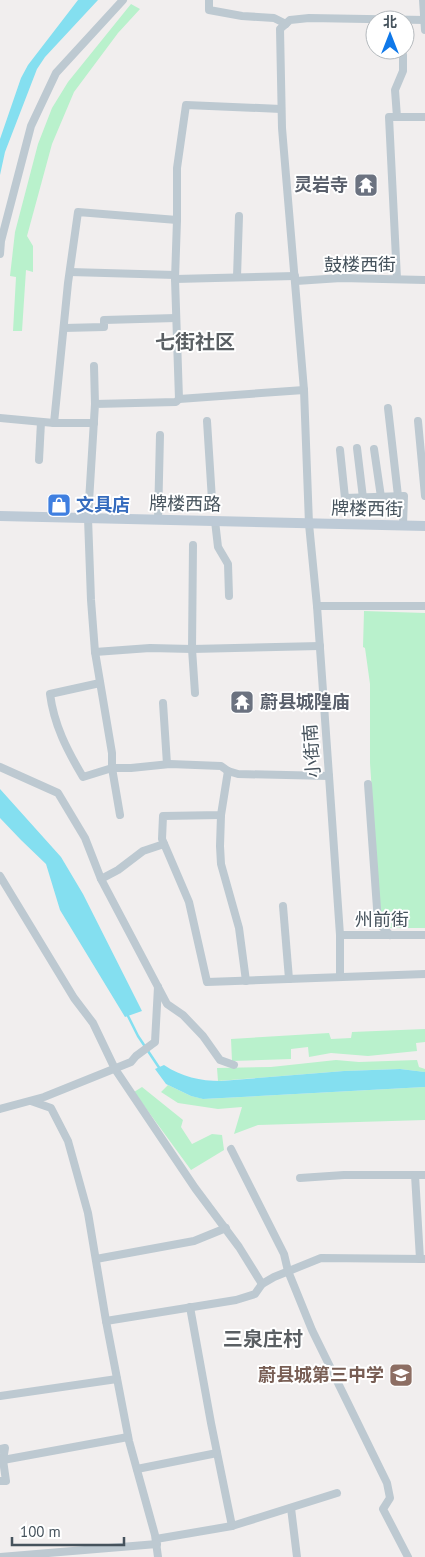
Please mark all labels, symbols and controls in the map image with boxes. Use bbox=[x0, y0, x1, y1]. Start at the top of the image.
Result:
north arrow bbox=[365, 10, 415, 60]
text: 北 bbox=[383, 13, 397, 31]
temple icon: 灵岩寺 bbox=[353, 172, 379, 198]
place label: 灵岩寺 bbox=[294, 173, 348, 196]
street label: 鼓楼西街 bbox=[324, 253, 396, 276]
district label: 七街社区 bbox=[155, 329, 235, 355]
street label: 牌楼西路 bbox=[149, 491, 221, 516]
shop icon: 文具店 bbox=[46, 492, 72, 518]
place label: 文具店 bbox=[76, 493, 130, 516]
street label: 牌楼西街 bbox=[331, 496, 403, 521]
temple icon: 蔚县城隍庙 bbox=[229, 689, 255, 715]
place label: 蔚县城隍庙 bbox=[260, 690, 350, 713]
street label: 小街南 bbox=[298, 723, 325, 779]
street label: 州前街 bbox=[355, 908, 409, 931]
district label: 三泉庄村 bbox=[223, 1326, 303, 1352]
school or university icon: 蔚县城第三中学 bbox=[388, 1362, 414, 1388]
place label: 蔚县城第三中学 bbox=[258, 1363, 384, 1386]
scale bar bbox=[12, 1514, 125, 1546]
text: 100 m bbox=[20, 1522, 61, 1541]

